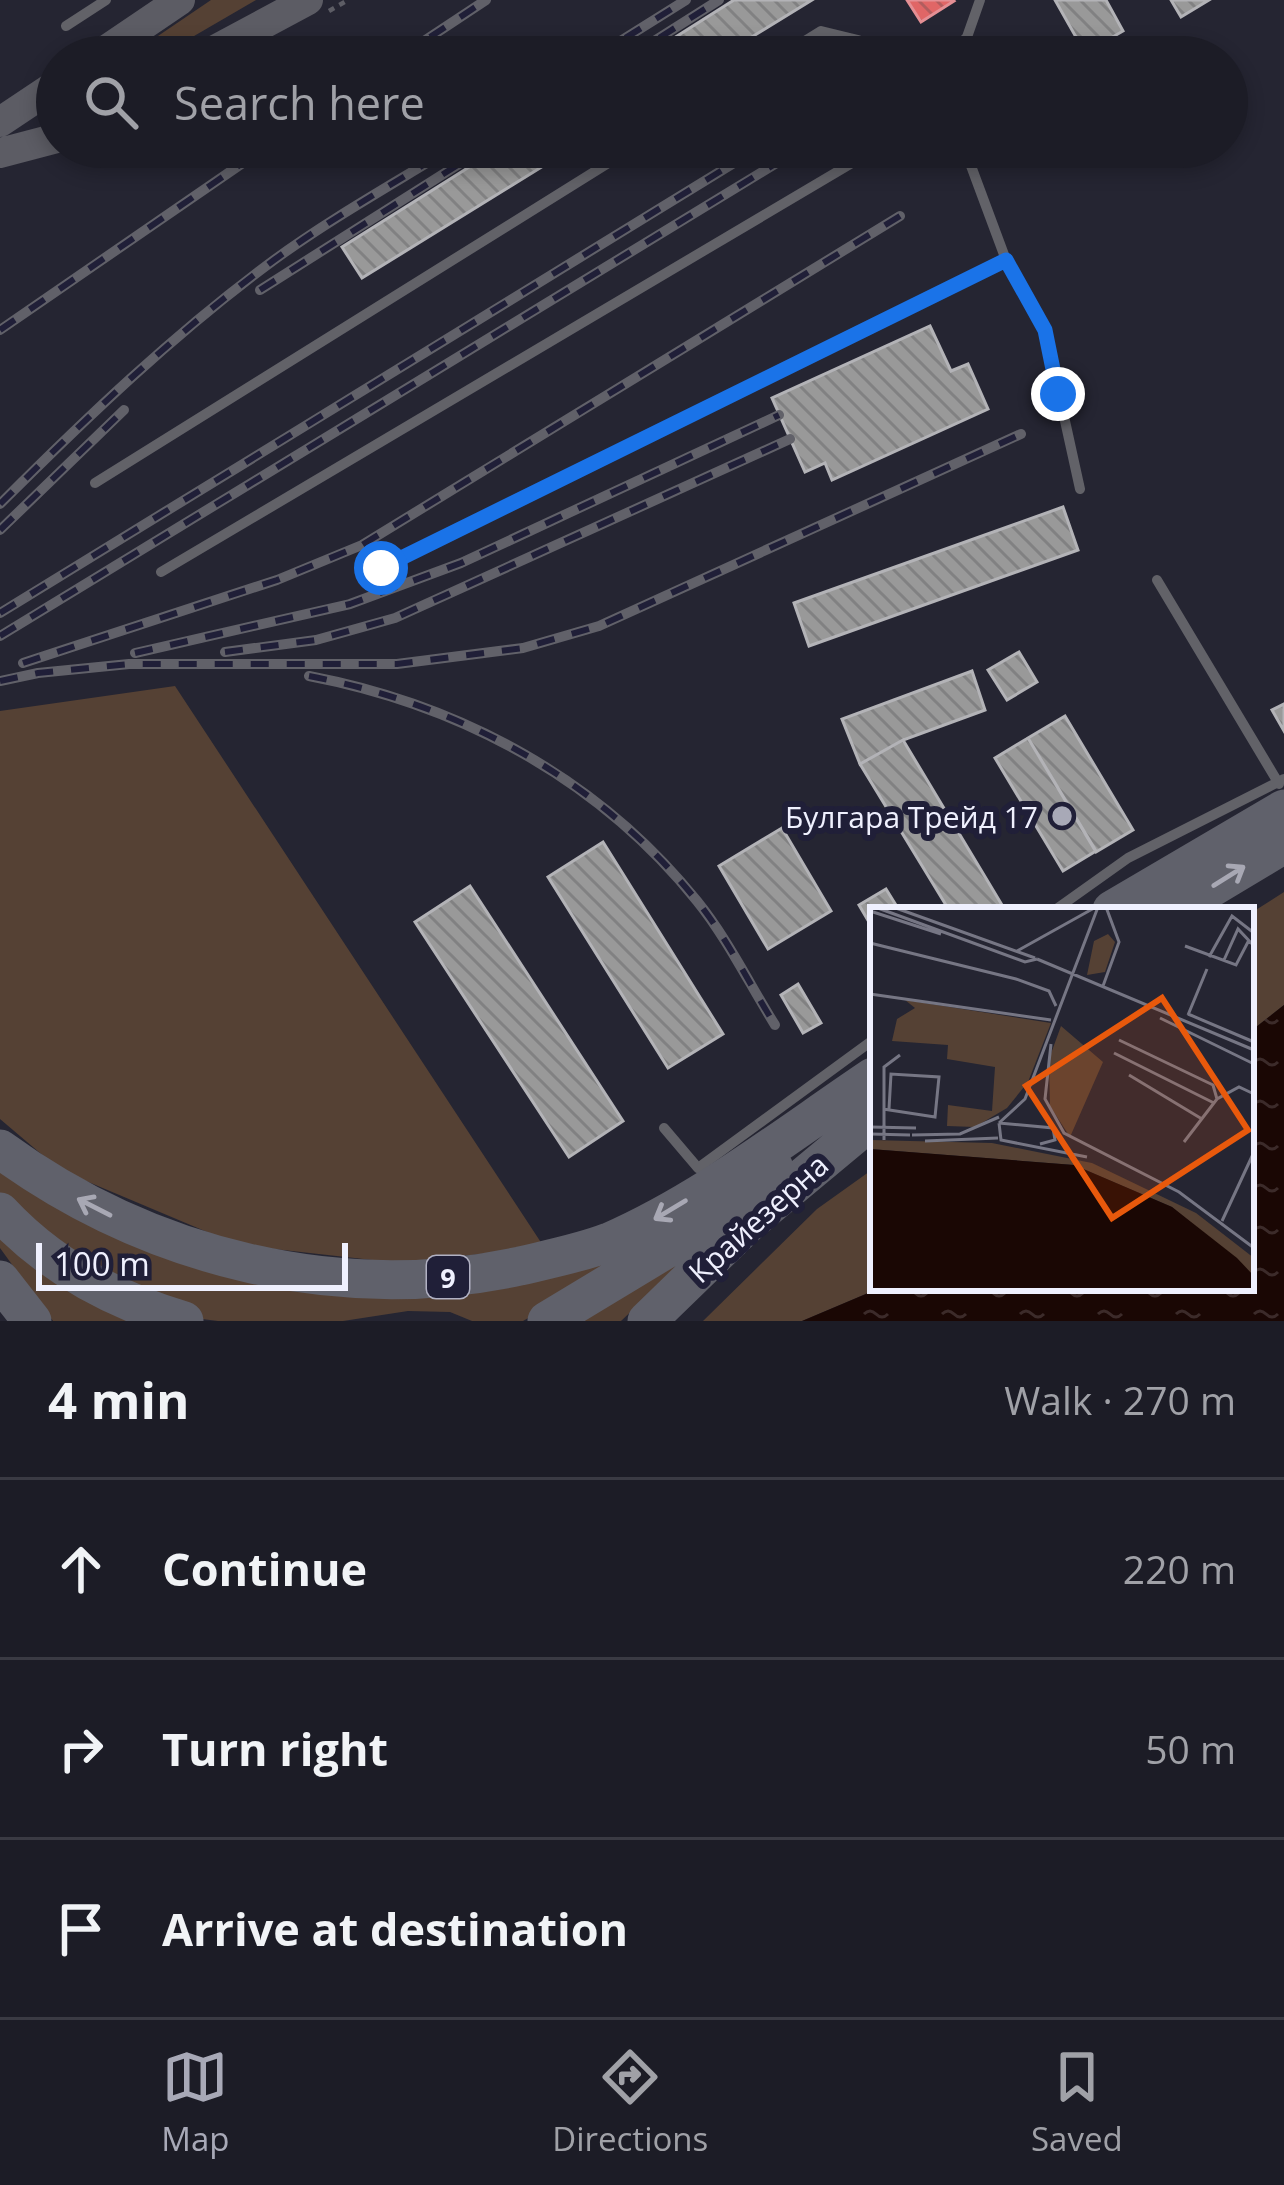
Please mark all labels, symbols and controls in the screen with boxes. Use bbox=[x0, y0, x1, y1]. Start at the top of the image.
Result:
search box bbox=[36, 36, 1248, 168]
icon: search bbox=[78, 69, 144, 135]
text: Search here bbox=[174, 72, 425, 133]
route end bbox=[1031, 367, 1085, 421]
route start bbox=[354, 541, 408, 595]
place label: Булгара Трейд 17 bbox=[785, 796, 1038, 837]
marker: Булгара Трейд 17 bbox=[1049, 803, 1075, 829]
one-way arrow bbox=[1211, 864, 1245, 888]
inset map bbox=[870, 907, 1254, 1291]
street label: Крайезерна bbox=[679, 1144, 837, 1292]
one-way arrow bbox=[77, 1194, 112, 1217]
one-way arrow bbox=[654, 1198, 688, 1222]
scale bar bbox=[36, 1237, 348, 1290]
text: 100 m bbox=[54, 1241, 150, 1286]
road number: 9 bbox=[427, 1256, 469, 1298]
text: 4 min bbox=[48, 1364, 190, 1434]
text: Walk · 270 m bbox=[1004, 1373, 1236, 1426]
icon: ahead bbox=[48, 1536, 114, 1602]
text: Continue bbox=[162, 1538, 367, 1599]
text: 220 m bbox=[1123, 1542, 1236, 1595]
icon: right bbox=[48, 1716, 114, 1782]
text: Turn right bbox=[162, 1718, 388, 1779]
text: 50 m bbox=[1145, 1722, 1236, 1775]
icon: arrive bbox=[48, 1896, 114, 1962]
text: Arrive at destination bbox=[162, 1898, 628, 1959]
tab: Map bbox=[161, 2044, 230, 2161]
tab: Directions bbox=[552, 2044, 708, 2161]
tab: Saved bbox=[1031, 2044, 1123, 2161]

